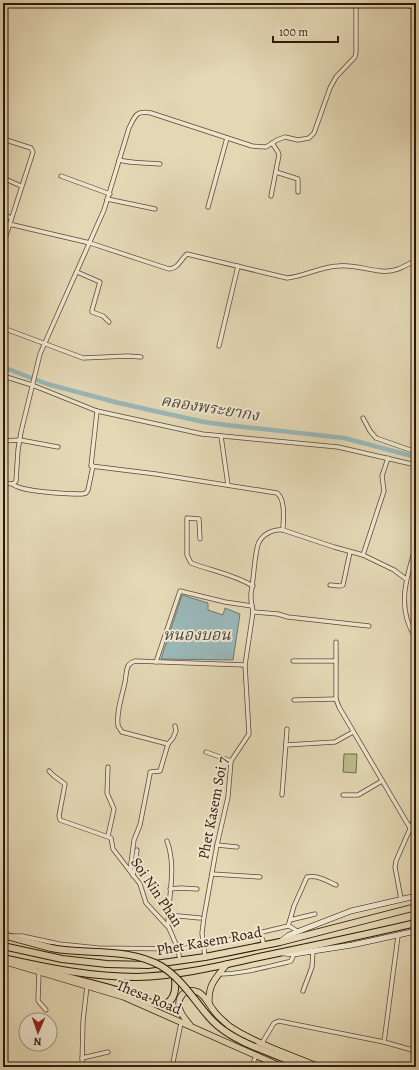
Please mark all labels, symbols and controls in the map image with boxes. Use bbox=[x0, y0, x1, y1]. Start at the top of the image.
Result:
scale bar bbox=[273, 18, 338, 44]
text: 100 m bbox=[279, 24, 308, 40]
water label: คลองพระยากง bbox=[159, 389, 262, 427]
water label: หนองบอน bbox=[163, 624, 231, 646]
street label: Phet Kasem Soi 7 bbox=[193, 754, 233, 861]
street label: Soi Nin Phan bbox=[126, 853, 188, 931]
street label: Phet Kasem Road bbox=[155, 922, 264, 960]
street label: Thesa Road bbox=[113, 975, 186, 1020]
north arrow bbox=[18, 1012, 58, 1052]
text: N bbox=[33, 1034, 42, 1049]

